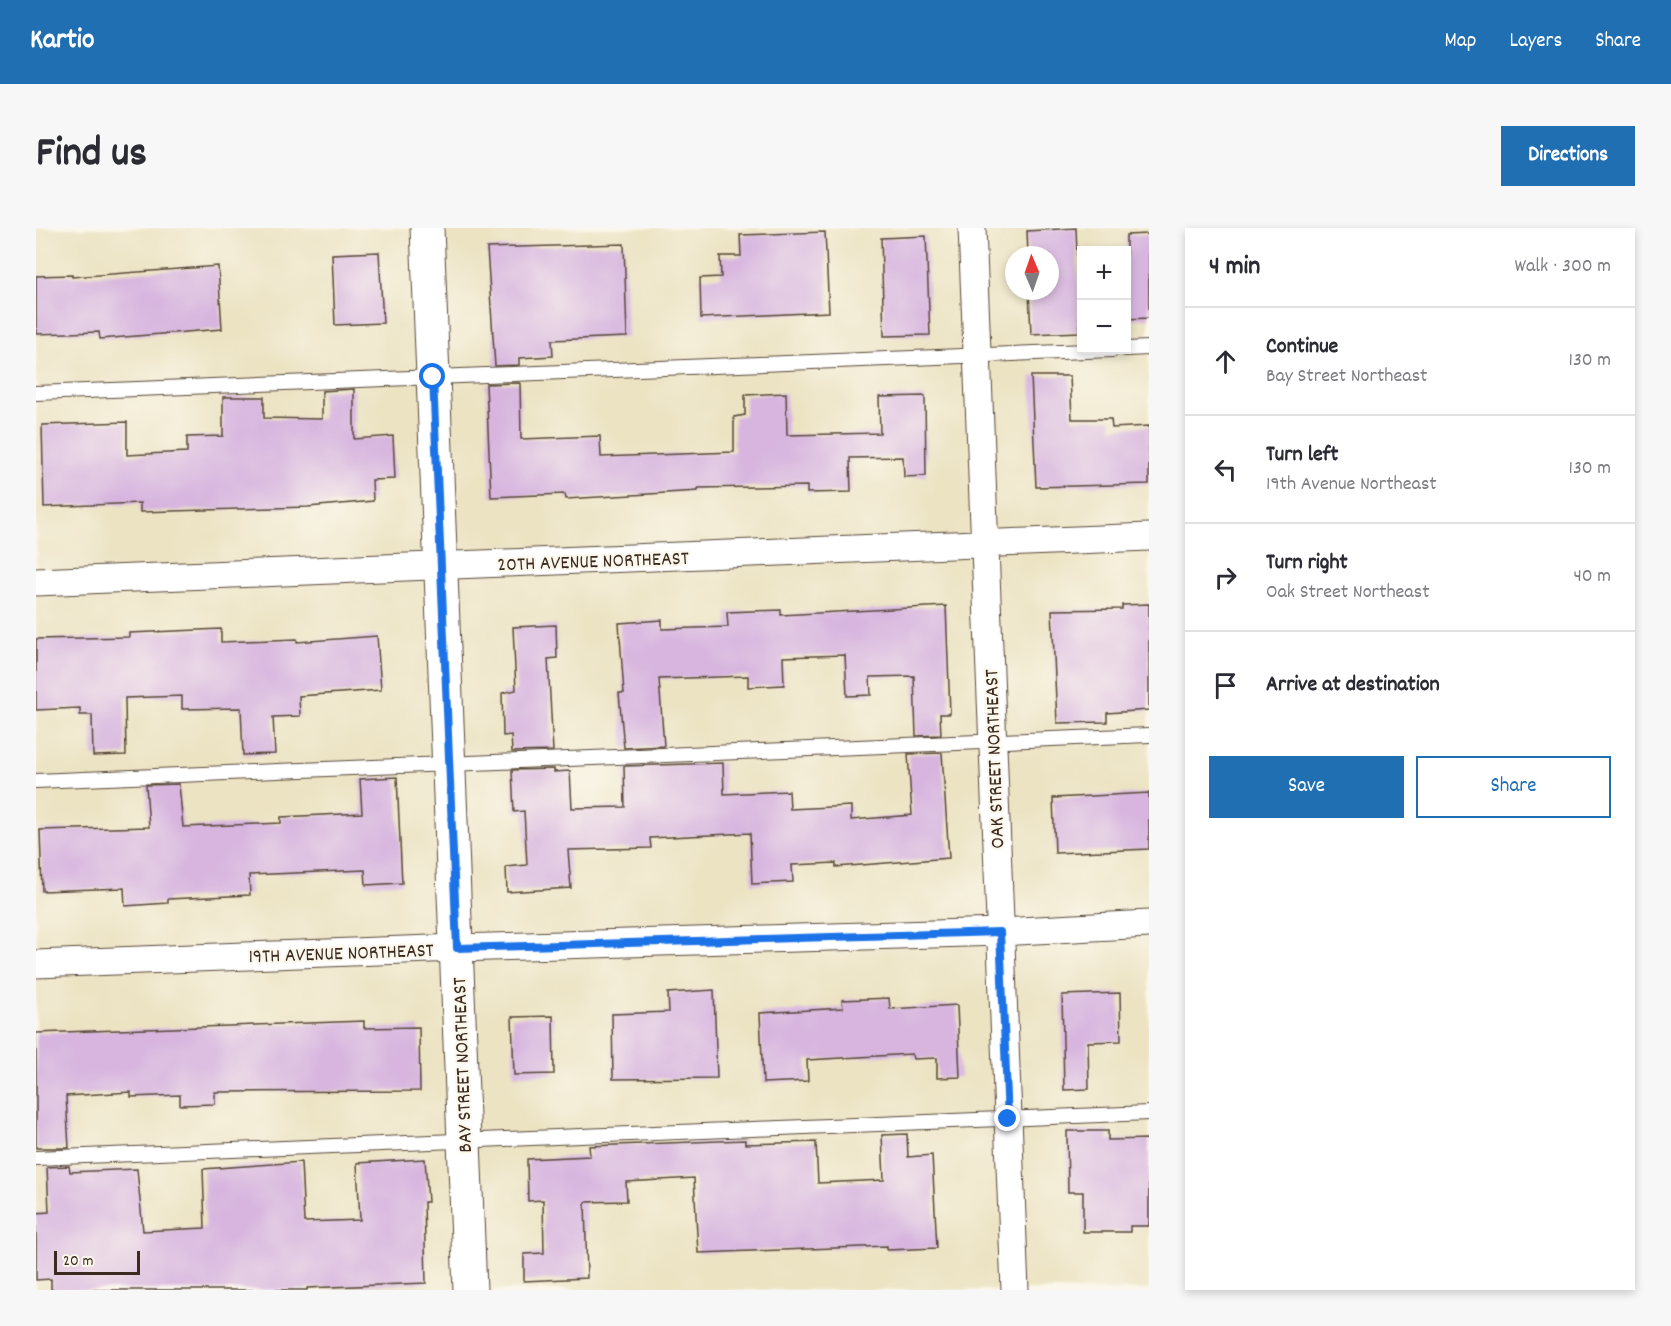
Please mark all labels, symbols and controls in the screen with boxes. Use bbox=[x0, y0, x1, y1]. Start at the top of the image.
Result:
text: Kartio bbox=[30, 22, 94, 62]
text: Map bbox=[1445, 27, 1476, 57]
text: Layers bbox=[1509, 27, 1562, 57]
text: Share bbox=[1595, 27, 1641, 57]
text: Find us bbox=[36, 126, 147, 186]
button: Directions bbox=[1501, 126, 1635, 186]
north arrow bbox=[1005, 246, 1059, 300]
map controls bbox=[1077, 246, 1131, 354]
button: + bbox=[1077, 246, 1131, 300]
text: 4 min bbox=[1209, 249, 1260, 286]
text: Walk · 300 m bbox=[1514, 253, 1611, 281]
button: − bbox=[1077, 300, 1131, 354]
text: Continue bbox=[1266, 332, 1338, 363]
icon: ahead bbox=[1209, 345, 1242, 378]
text: 130 m bbox=[1569, 347, 1611, 375]
route start bbox=[419, 363, 445, 389]
text: Bay Street Northeast bbox=[1266, 363, 1427, 391]
text: Turn left bbox=[1266, 440, 1338, 471]
icon: left bbox=[1209, 453, 1242, 486]
text: 130 m bbox=[1569, 455, 1611, 483]
text: 19th Avenue Northeast bbox=[1266, 471, 1437, 499]
street label: 20TH AVENUE NORTHEAST bbox=[497, 546, 689, 580]
text: Turn right bbox=[1266, 548, 1348, 579]
icon: right bbox=[1209, 561, 1242, 594]
text: 40 m bbox=[1573, 563, 1611, 591]
text: Oak Street Northeast bbox=[1266, 579, 1430, 607]
street label: OAK STREET NORTHEAST bbox=[979, 669, 1013, 849]
icon: arrive bbox=[1209, 669, 1242, 702]
text: Arrive at destination bbox=[1266, 670, 1440, 701]
button: Save bbox=[1209, 756, 1404, 818]
button: Share bbox=[1416, 756, 1611, 818]
street label: 19TH AVENUE NORTHEAST bbox=[248, 938, 434, 972]
street label: BAY STREET NORTHEAST bbox=[447, 977, 481, 1153]
route end bbox=[994, 1105, 1020, 1131]
scale bar bbox=[54, 1248, 140, 1276]
text: 20 m bbox=[63, 1250, 93, 1273]

